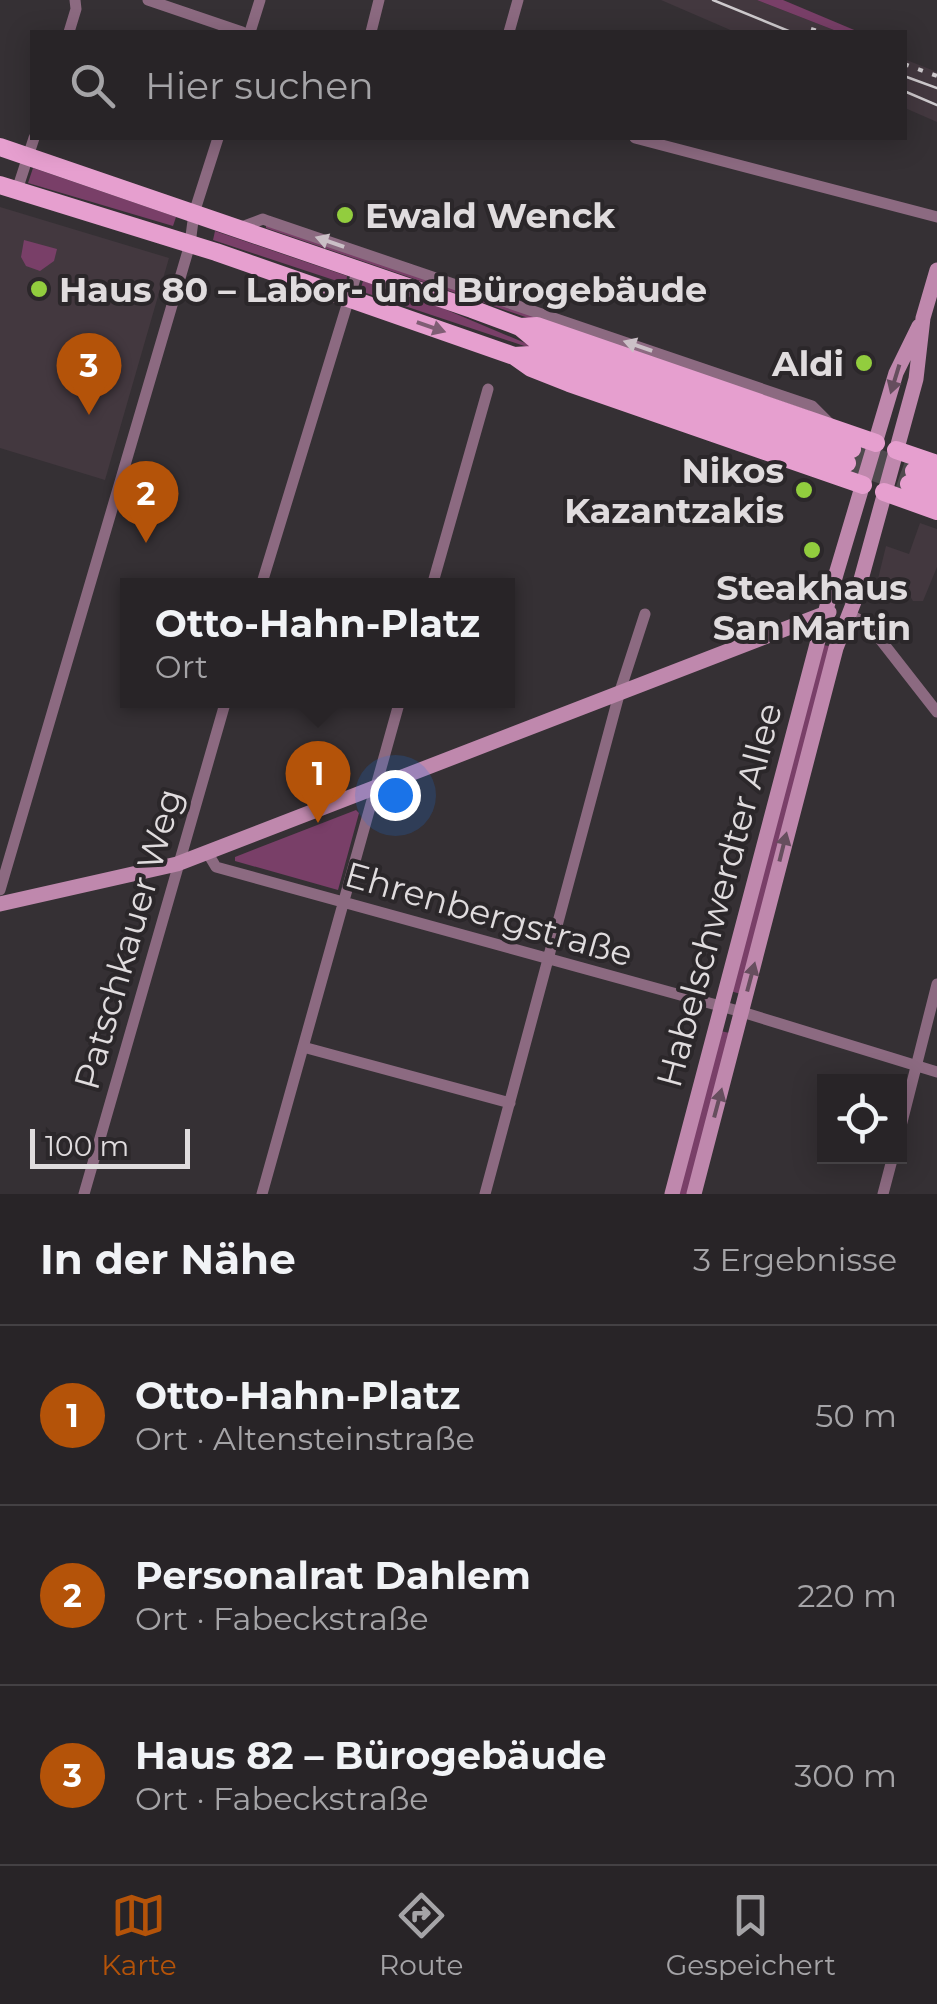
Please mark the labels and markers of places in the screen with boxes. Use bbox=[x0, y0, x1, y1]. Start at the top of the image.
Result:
place label: Ewald Wenck bbox=[365, 194, 616, 237]
marker: Ewald Wenck bbox=[334, 204, 356, 226]
place label: Haus 80 – Labor- und Bürogebäude bbox=[59, 268, 707, 311]
marker: Haus 80 – Labor- und Bürogebäude bbox=[28, 278, 50, 300]
pin: 3 bbox=[56, 332, 122, 415]
place label: Aldi bbox=[771, 342, 844, 385]
marker: Aldi bbox=[853, 352, 875, 374]
place label: Nikos Kazantzakis bbox=[564, 449, 784, 532]
pin: 2 bbox=[114, 460, 178, 543]
marker: Nikos Kazantzakis bbox=[793, 479, 815, 501]
marker: Steakhaus San Martin bbox=[801, 539, 823, 561]
place label: Steakhaus San Martin bbox=[713, 566, 911, 649]
pin: 1 bbox=[286, 740, 350, 823]

